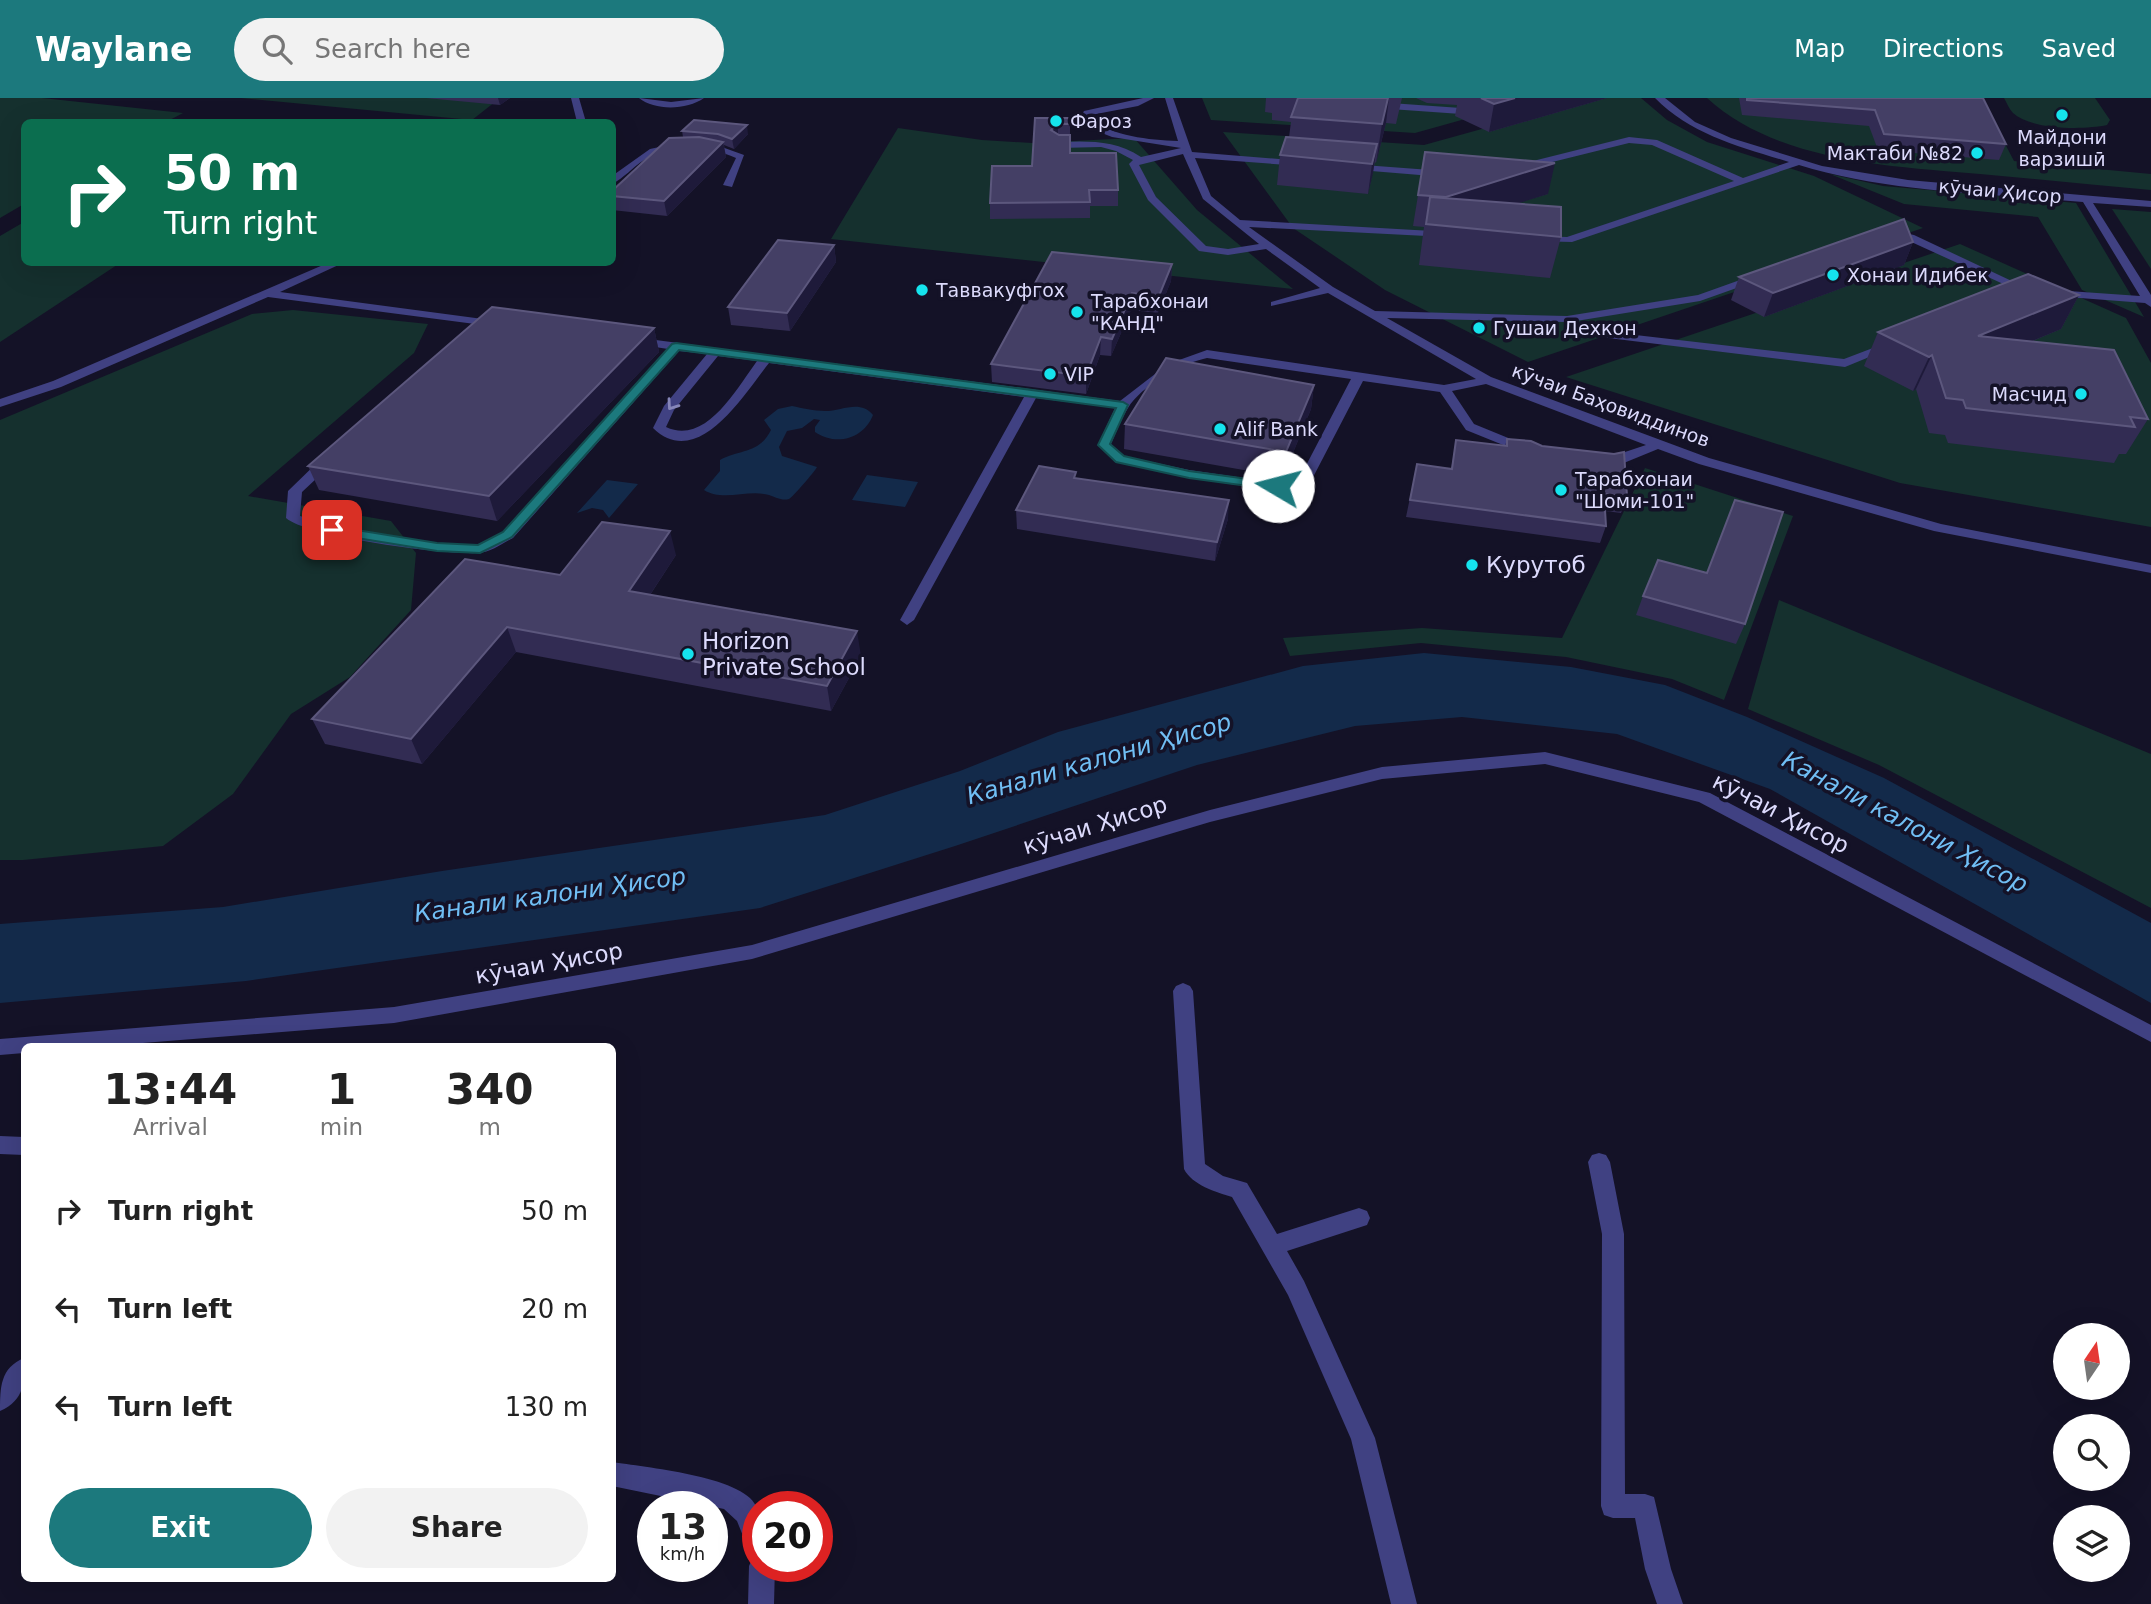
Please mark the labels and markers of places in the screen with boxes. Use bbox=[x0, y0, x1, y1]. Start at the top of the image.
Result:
marker: Майдони варзишӣ bbox=[2054, 107, 2070, 123]
place label: Фароз bbox=[1070, 110, 1132, 132]
marker: Фароз bbox=[1048, 113, 1064, 129]
place label: Майдони варзишӣ bbox=[2017, 126, 2107, 170]
place label: Мактаби №82 bbox=[1827, 142, 1963, 164]
marker: Мактаби №82 bbox=[1969, 145, 1985, 161]
place label: Хонаи Идибек bbox=[1847, 264, 1989, 286]
marker: Хонаи Идибек bbox=[1825, 267, 1841, 283]
place label: Таввакуфгох bbox=[935, 279, 1065, 301]
marker: Таввакуфгох bbox=[914, 282, 930, 298]
place label: Тарабхонаи "КАНД" bbox=[1090, 290, 1209, 334]
marker: Тарабхонаи "КАНД" bbox=[1069, 304, 1085, 320]
place label: Гушаи Дехкон bbox=[1493, 317, 1637, 339]
marker: Гушаи Дехкон bbox=[1471, 320, 1487, 336]
place label: VIP bbox=[1064, 363, 1094, 385]
marker: VIP bbox=[1042, 366, 1058, 382]
place label: Масчид bbox=[1992, 383, 2067, 405]
marker: Масчид bbox=[2073, 386, 2089, 402]
place label: Alif Bank bbox=[1234, 418, 1318, 440]
marker: Alif Bank bbox=[1212, 421, 1228, 437]
place label: Тарабхонаи "Шоми-101" bbox=[1574, 468, 1694, 512]
marker: Тарабхонаи "Шоми-101" bbox=[1553, 482, 1569, 498]
pin bbox=[302, 500, 362, 560]
place label: Курутоб bbox=[1486, 552, 1586, 578]
marker: Курутоб bbox=[1464, 557, 1480, 573]
place label: Horizon Private School bbox=[702, 628, 866, 680]
marker: Horizon Private School bbox=[680, 646, 696, 662]

